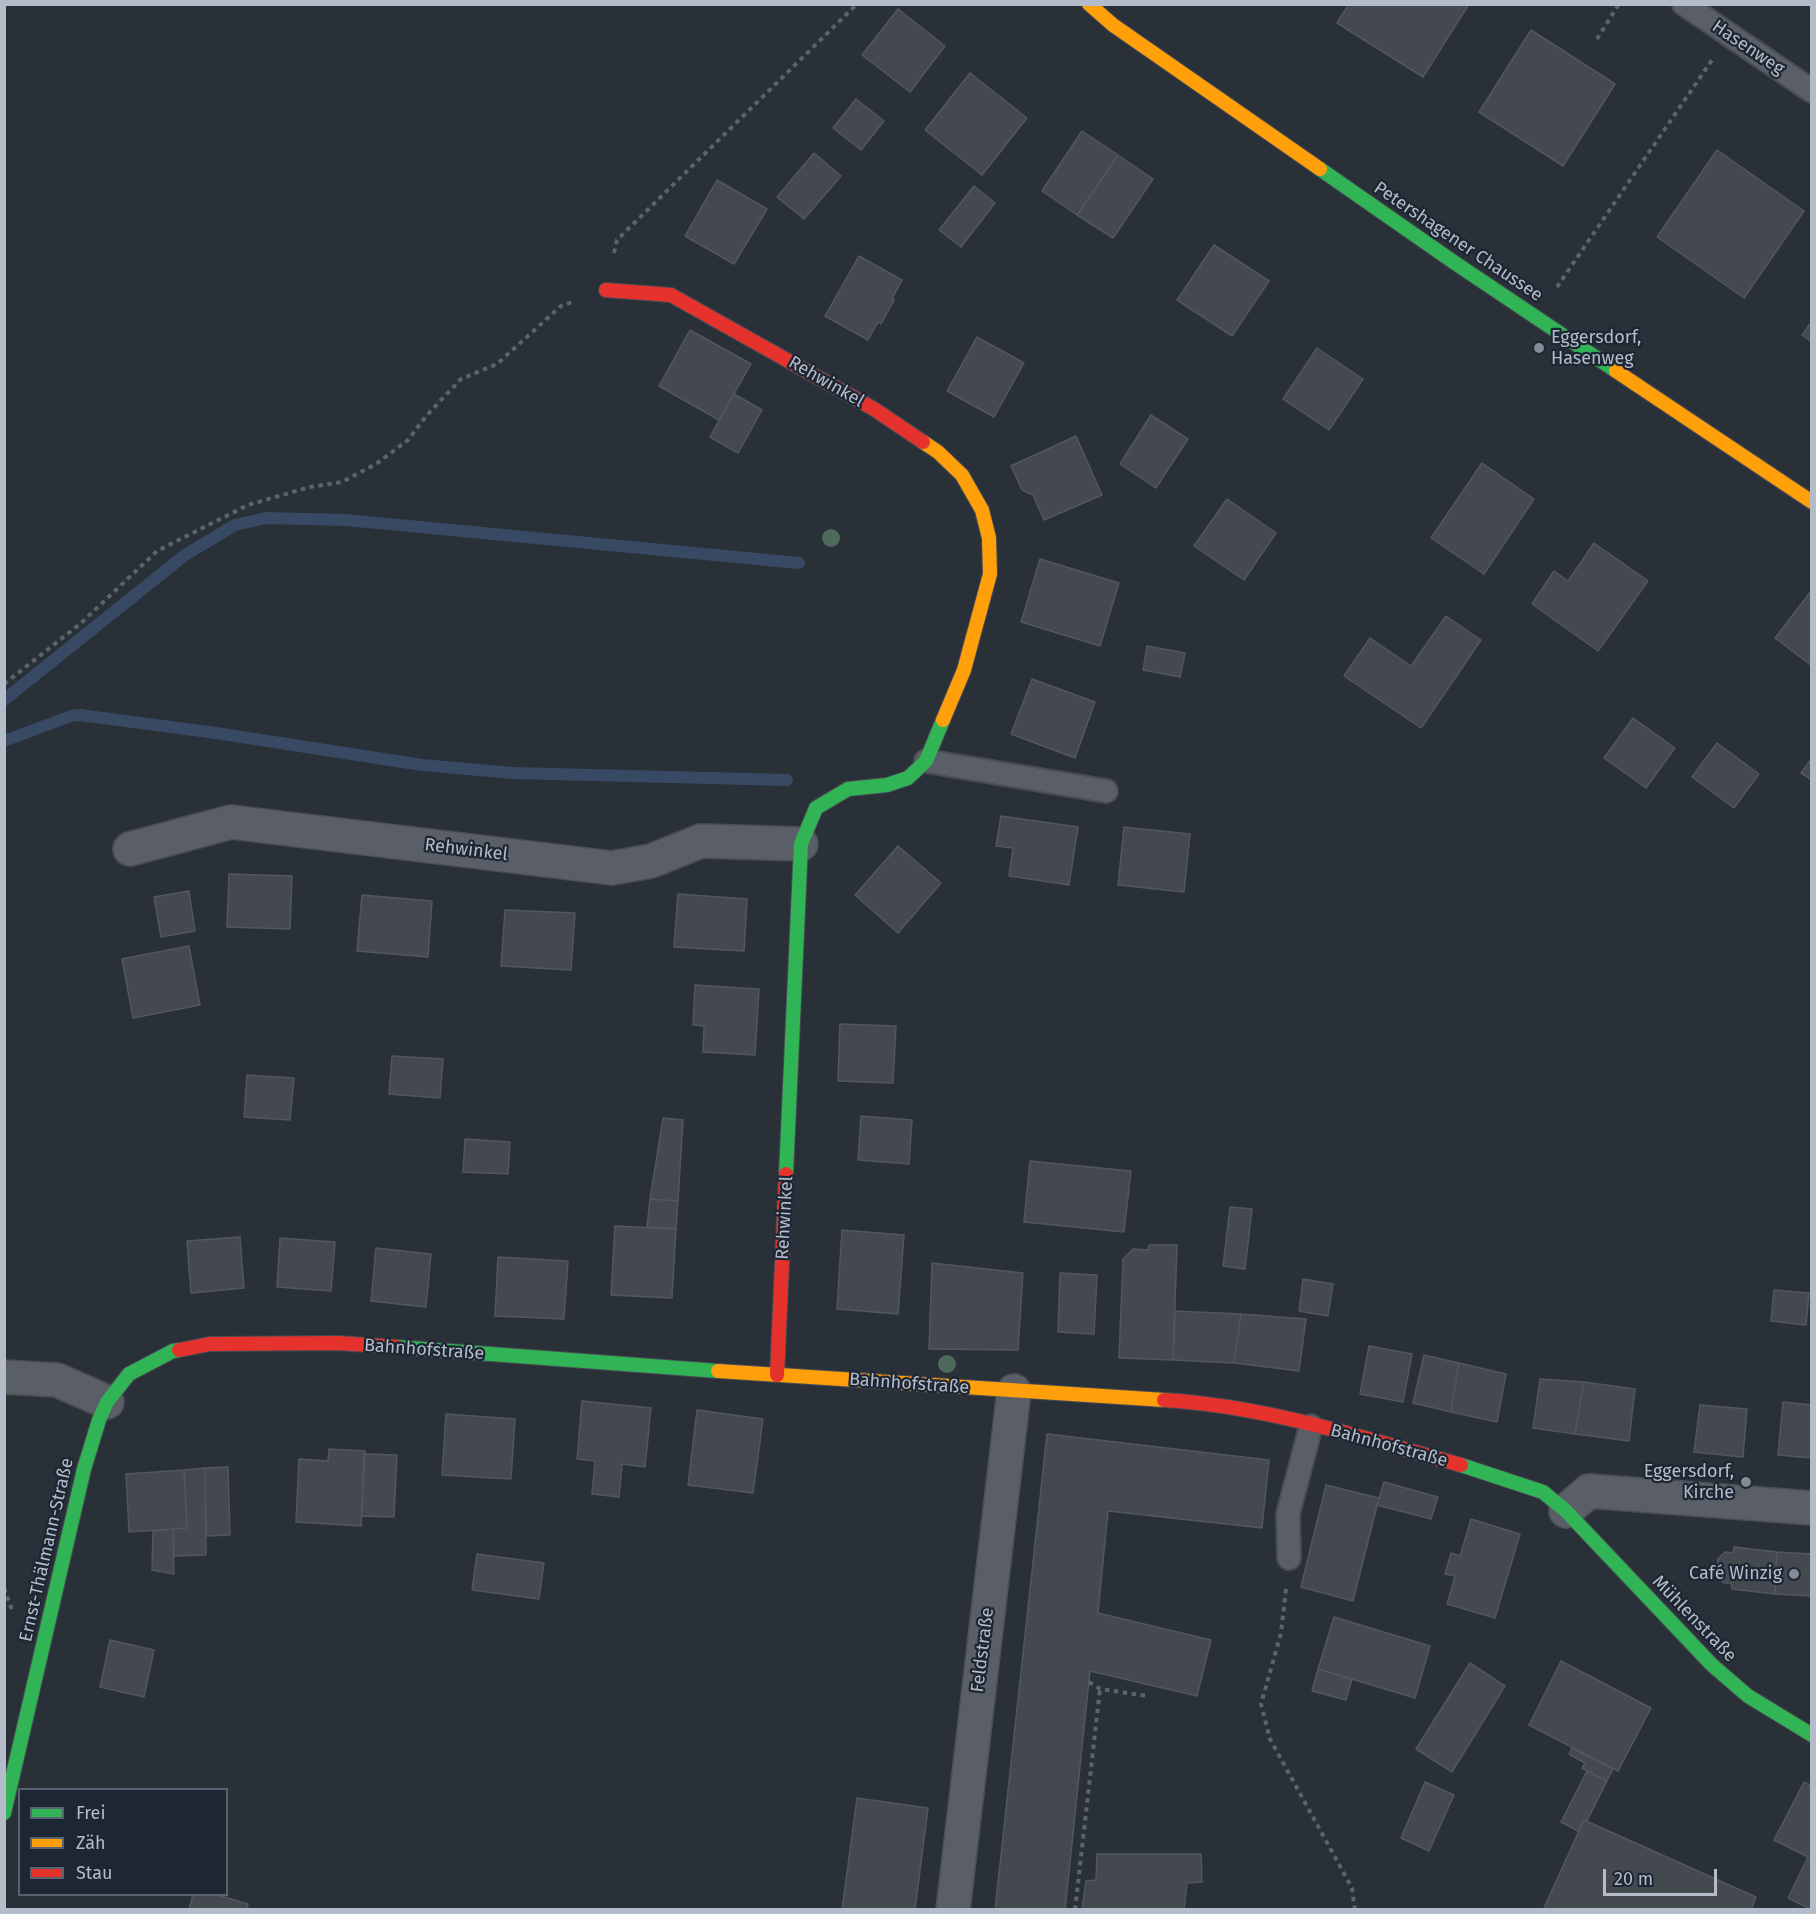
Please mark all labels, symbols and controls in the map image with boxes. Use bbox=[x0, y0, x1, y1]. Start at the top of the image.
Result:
street label: Hasenweg bbox=[1708, 16, 1788, 80]
street label: Petershagener Chaussee bbox=[1369, 177, 1547, 307]
place label: Eggersdorf, Hasenweg bbox=[1551, 327, 1641, 370]
marker: Eggersdorf, Hasenweg bbox=[1532, 341, 1546, 355]
street label: Rehwinkel bbox=[784, 352, 868, 412]
street label: Rehwinkel bbox=[423, 834, 509, 866]
street label: Rehwinkel bbox=[772, 1176, 798, 1260]
street label: Bahnhofstraße bbox=[363, 1335, 485, 1365]
street label: Bahnhofstraße bbox=[848, 1369, 970, 1399]
street label: Bahnhofstraße bbox=[1328, 1420, 1450, 1472]
street label: Ernst-Thälmann-Straße bbox=[15, 1456, 79, 1644]
place label: Eggersdorf, Kirche bbox=[1644, 1461, 1734, 1504]
marker: Eggersdorf, Kirche bbox=[1739, 1475, 1753, 1489]
place label: Café Winzig bbox=[1689, 1563, 1782, 1585]
marker: Café Winzig bbox=[1787, 1567, 1801, 1581]
street label: Mühlenstraße bbox=[1647, 1571, 1741, 1667]
street label: Feldstraße bbox=[967, 1606, 999, 1694]
legend bbox=[18, 1788, 228, 1896]
text: Frei bbox=[76, 1802, 106, 1824]
text: Zäh bbox=[76, 1832, 105, 1854]
scale bar bbox=[1606, 1857, 1720, 1895]
text: Stau bbox=[76, 1862, 112, 1884]
text: 20 m bbox=[1614, 1868, 1653, 1890]

